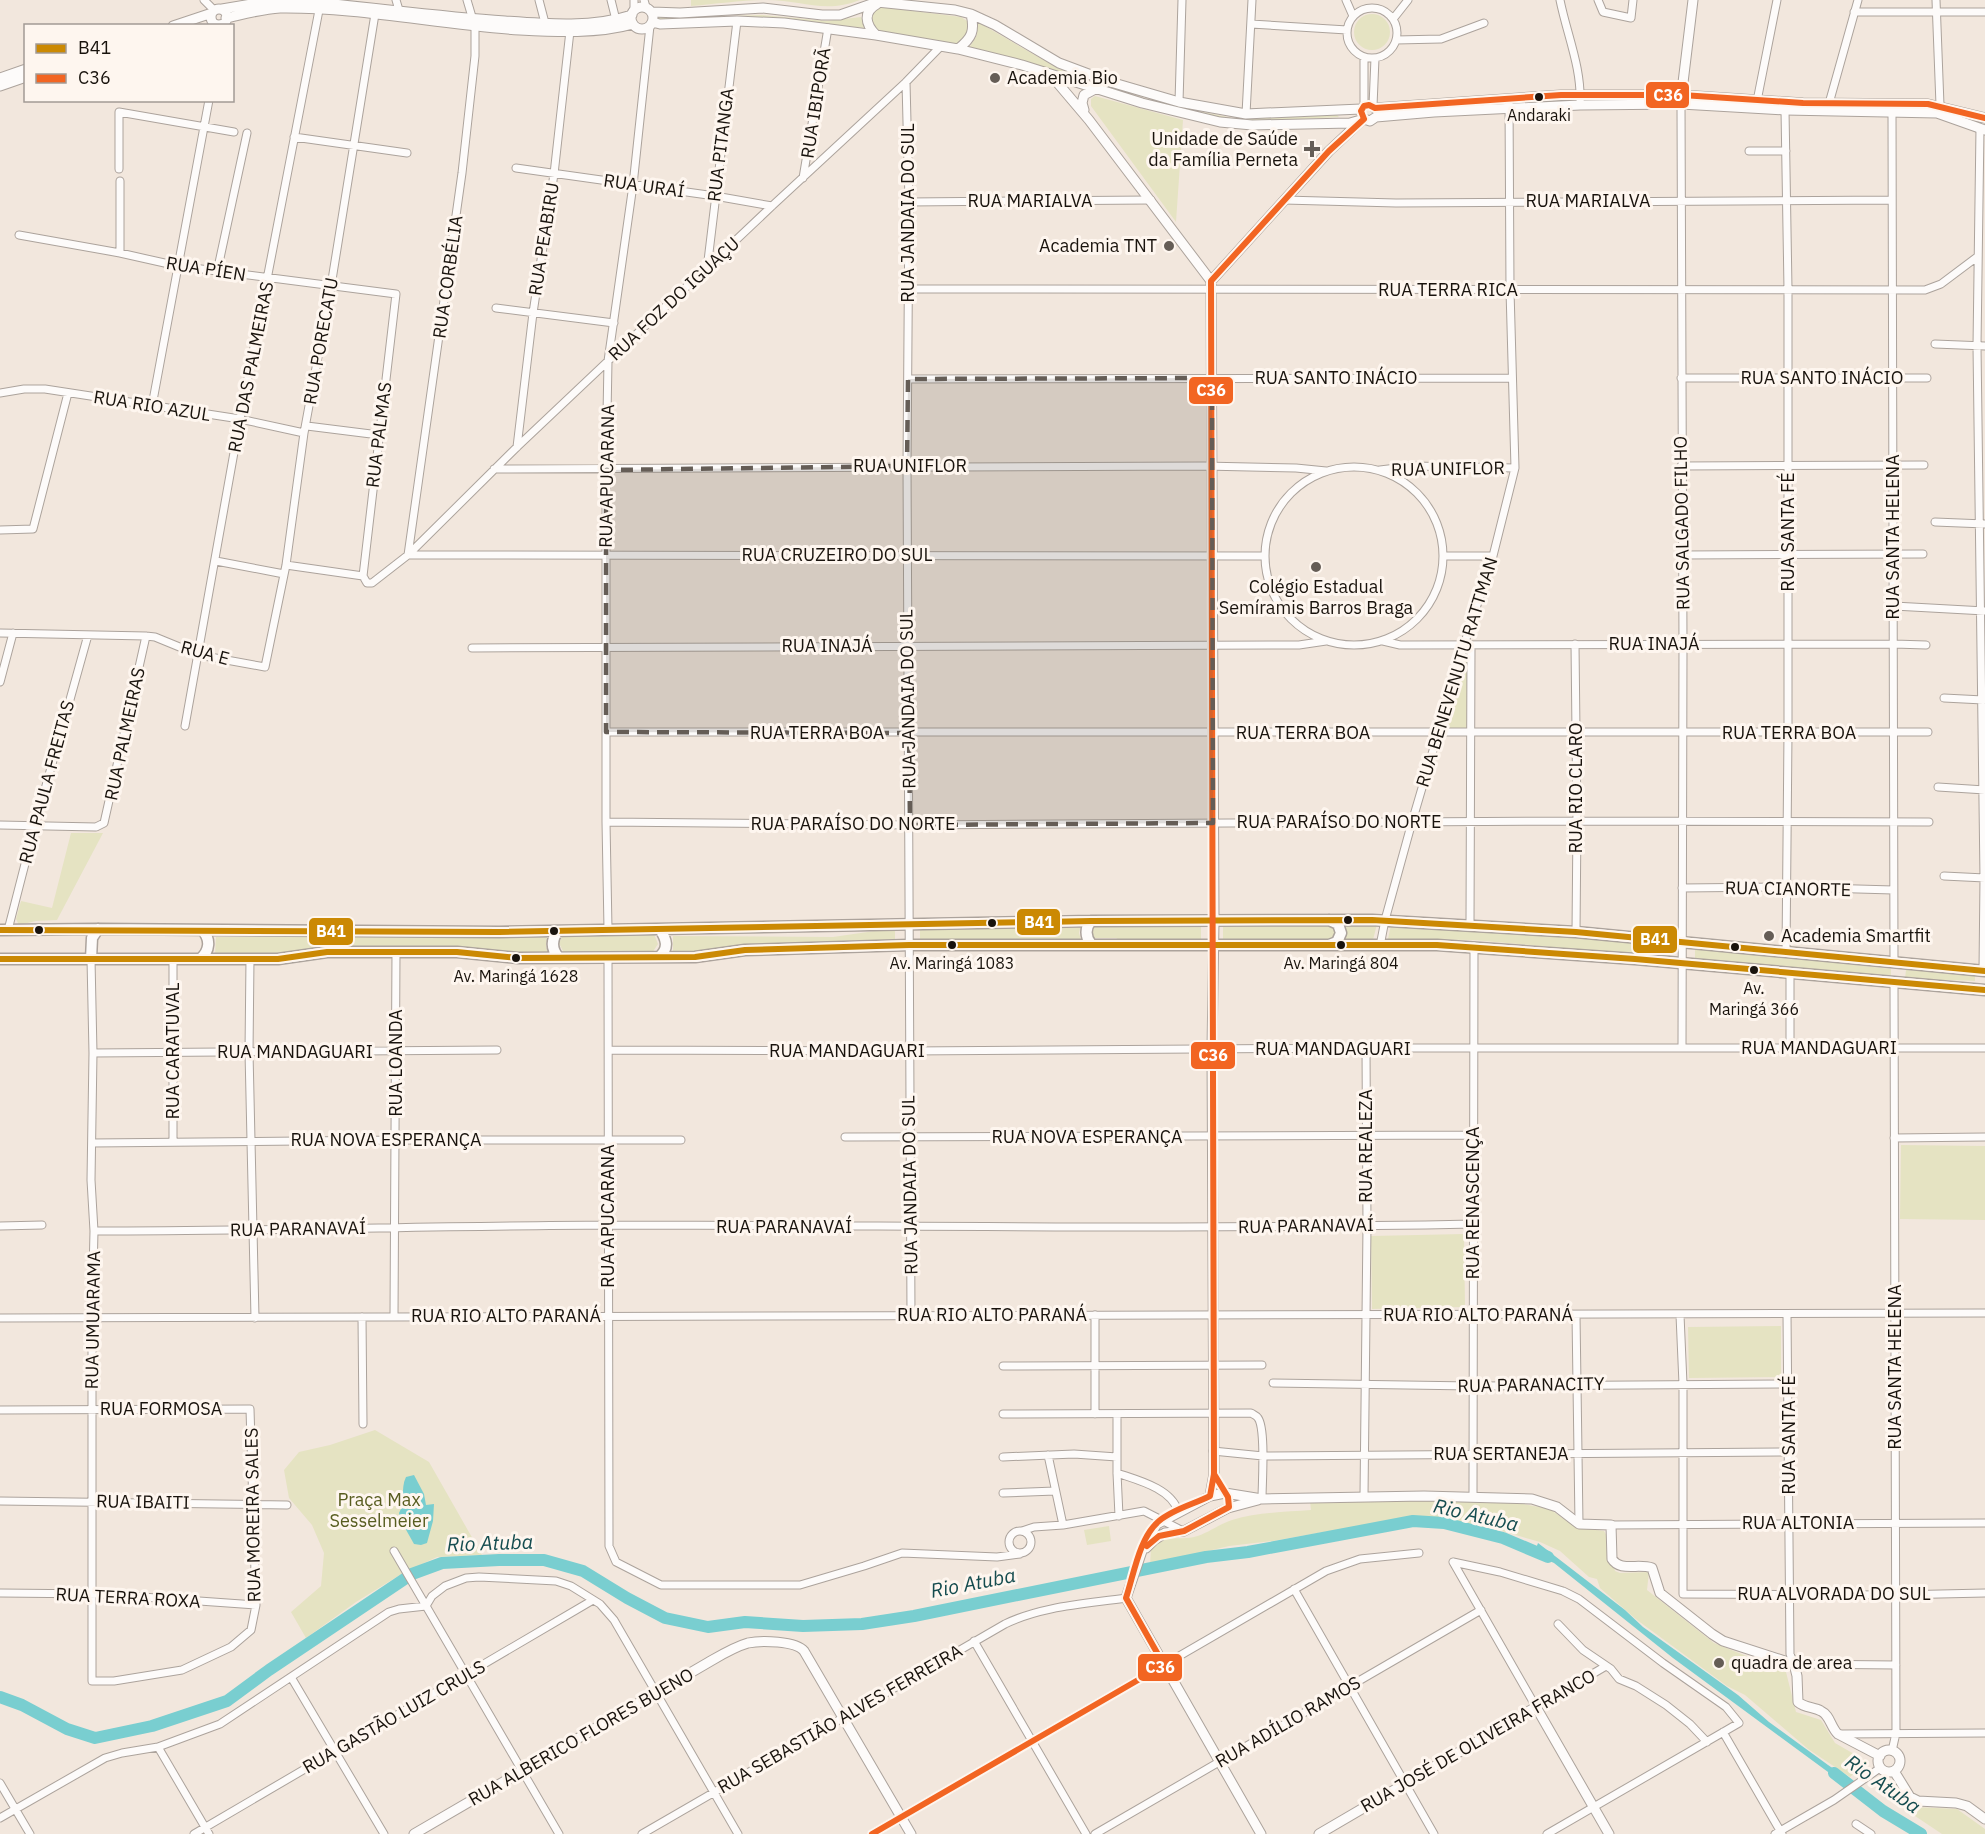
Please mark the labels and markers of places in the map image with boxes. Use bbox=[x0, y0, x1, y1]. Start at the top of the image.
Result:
place label: Academia Bio bbox=[1007, 66, 1118, 89]
marker: Academia Bio bbox=[988, 71, 1002, 85]
marker: Andaraki bbox=[1533, 91, 1545, 103]
place label: Andaraki bbox=[1507, 105, 1571, 125]
place label: Unidade de Saúde da Família Perneta bbox=[1148, 127, 1298, 171]
marker: Unidade de Saúde da Família Perneta bbox=[1303, 140, 1321, 158]
place label: Academia TNT bbox=[1039, 234, 1157, 257]
marker: Academia TNT bbox=[1162, 239, 1176, 253]
marker: Colégio Estadual Semíramis Barros Braga bbox=[1309, 560, 1323, 574]
place label: Colégio Estadual Semíramis Barros Braga bbox=[1219, 575, 1414, 619]
unlabelled marker bbox=[1342, 914, 1354, 926]
unlabelled marker bbox=[986, 917, 998, 929]
unlabelled marker bbox=[33, 924, 45, 936]
place label: Academia Smartfit bbox=[1781, 924, 1931, 947]
unlabelled marker bbox=[548, 925, 560, 937]
marker: Academia Smartfit bbox=[1762, 929, 1776, 943]
marker: Av. Maringá 1083 bbox=[946, 939, 958, 951]
marker: Av. Maringá 804 bbox=[1335, 939, 1347, 951]
unlabelled marker bbox=[1729, 941, 1741, 953]
marker: Av. Maringá 1628 bbox=[510, 952, 522, 964]
place label: Av. Maringá 1083 bbox=[890, 953, 1014, 973]
place label: Av. Maringá 804 bbox=[1283, 953, 1399, 973]
marker: Av. Maringá 366 bbox=[1748, 964, 1760, 976]
place label: Av. Maringá 1628 bbox=[454, 966, 578, 986]
place label: Av. Maringá 366 bbox=[1709, 978, 1799, 1019]
place label: quadra de area bbox=[1731, 1651, 1853, 1674]
marker: quadra de area bbox=[1712, 1656, 1726, 1670]

